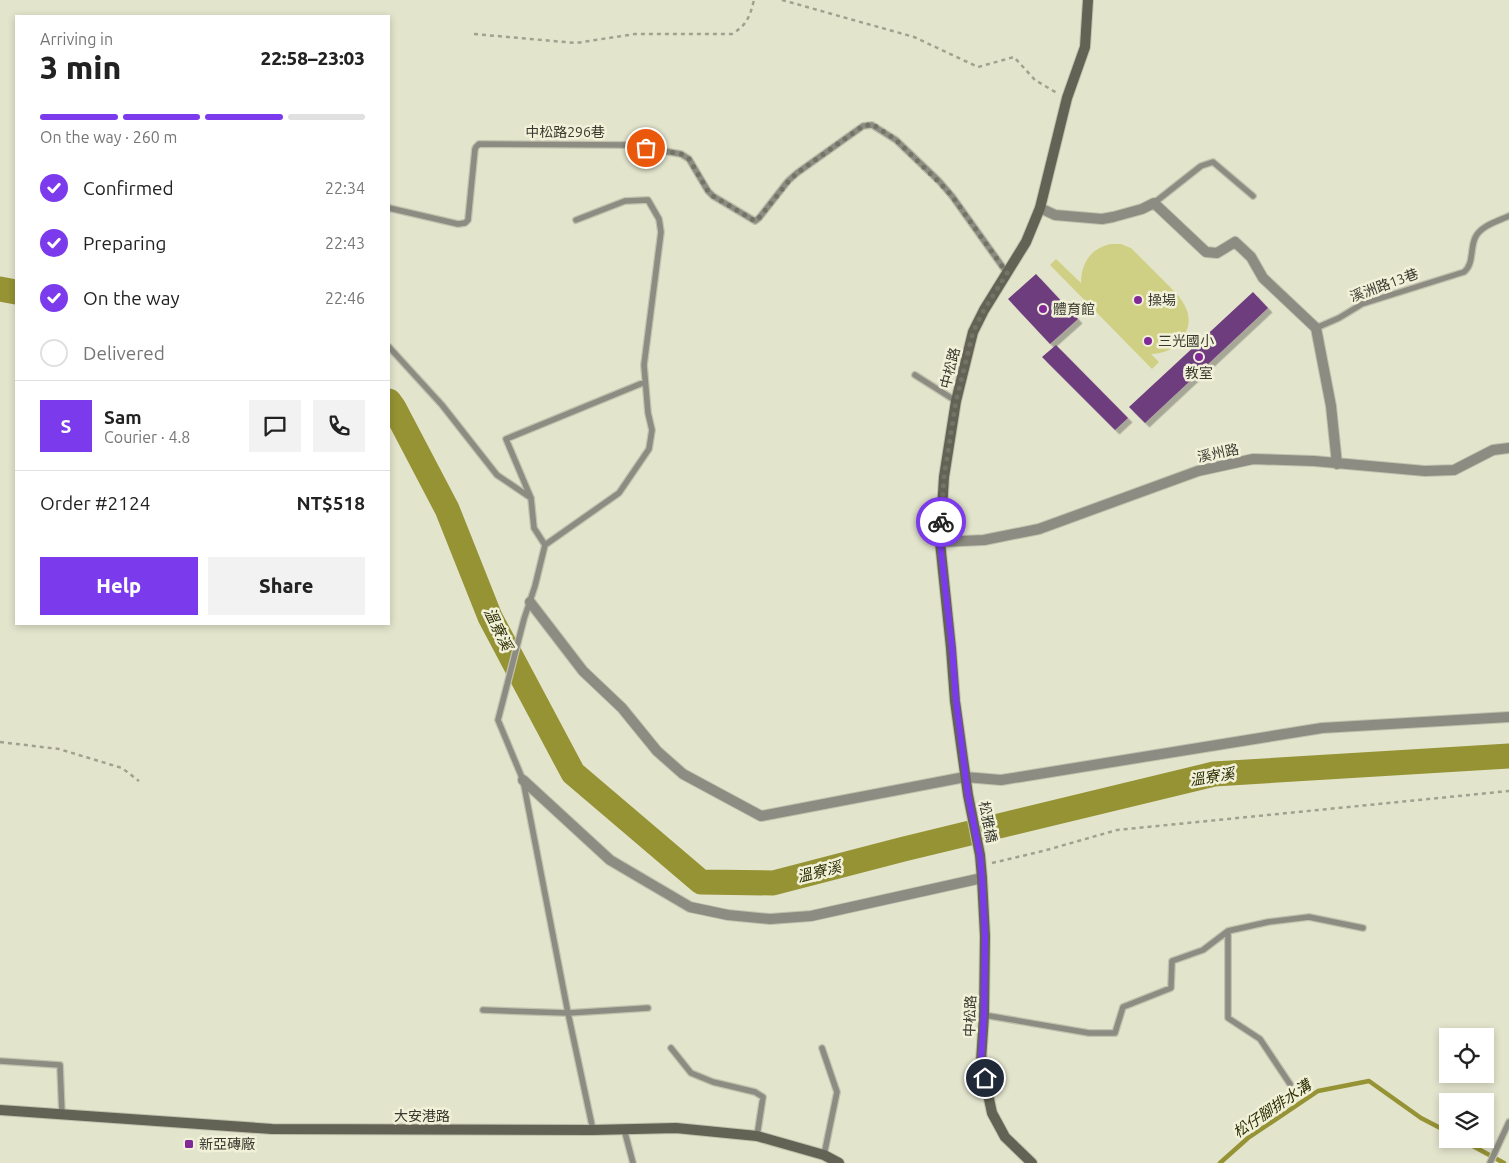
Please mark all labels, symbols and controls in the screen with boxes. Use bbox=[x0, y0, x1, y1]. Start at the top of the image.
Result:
text: Arriving in bbox=[40, 30, 113, 48]
text: 22:58–23:03 bbox=[260, 47, 365, 69]
text: 3 min bbox=[40, 49, 121, 85]
street label: 中松路296巷 bbox=[525, 124, 605, 140]
pin bbox=[625, 127, 667, 169]
text: On the way · 260 m bbox=[40, 128, 177, 146]
icon: bag bbox=[632, 134, 660, 162]
icon: check bbox=[40, 174, 68, 202]
text: Confirmed bbox=[83, 177, 174, 199]
text: 22:34 bbox=[325, 179, 365, 197]
icon: check bbox=[40, 229, 68, 257]
text: Preparing bbox=[83, 232, 167, 254]
text: 22:43 bbox=[325, 234, 365, 252]
street label: 溪洲路13巷 bbox=[1348, 265, 1420, 305]
icon: check bbox=[40, 284, 68, 312]
text: On the way bbox=[83, 287, 180, 309]
text: 22:46 bbox=[325, 289, 365, 307]
place label: 操場 bbox=[1148, 292, 1176, 308]
marker: 操場 bbox=[1132, 294, 1144, 306]
place label: 體育館 bbox=[1053, 301, 1095, 317]
marker: 體育館 bbox=[1037, 303, 1049, 315]
place label: 三光國小 bbox=[1158, 333, 1214, 349]
marker: 三光國小 bbox=[1142, 335, 1154, 347]
text: Delivered bbox=[83, 342, 165, 364]
street label: 中松路 bbox=[937, 346, 963, 390]
marker: 教室 bbox=[1193, 351, 1205, 363]
place label: 教室 bbox=[1185, 365, 1213, 381]
button: chat bbox=[249, 400, 301, 452]
button: phone bbox=[313, 400, 365, 452]
text: Sam bbox=[104, 406, 142, 428]
text: S bbox=[61, 415, 71, 437]
text: Courier · 4.8 bbox=[104, 428, 190, 446]
street label: 溪州路 bbox=[1196, 441, 1240, 465]
text: Order #2124 bbox=[40, 492, 150, 514]
text: NT$518 bbox=[297, 492, 365, 514]
courier bbox=[916, 497, 966, 547]
icon: bike bbox=[927, 508, 955, 536]
button: Help bbox=[40, 557, 198, 615]
button: Share bbox=[208, 557, 365, 615]
water label: 溫寮溪 bbox=[481, 605, 517, 655]
water label: 溫寮溪 bbox=[1188, 764, 1237, 788]
street label: 松雅橋 bbox=[976, 800, 1000, 844]
water label: 溫寮溪 bbox=[795, 857, 845, 885]
street label: 中松路 bbox=[961, 995, 979, 1037]
map controls bbox=[1439, 1028, 1494, 1148]
button: locate bbox=[1439, 1028, 1494, 1083]
pin bbox=[964, 1057, 1006, 1099]
icon: home bbox=[971, 1064, 999, 1092]
water label: 松仔腳排水溝 bbox=[1230, 1075, 1315, 1141]
button: layers bbox=[1439, 1093, 1494, 1148]
street label: 大安港路 bbox=[394, 1108, 450, 1124]
place label: 新亞磚廠 bbox=[199, 1136, 255, 1152]
marker: 新亞磚廠 bbox=[183, 1138, 195, 1150]

